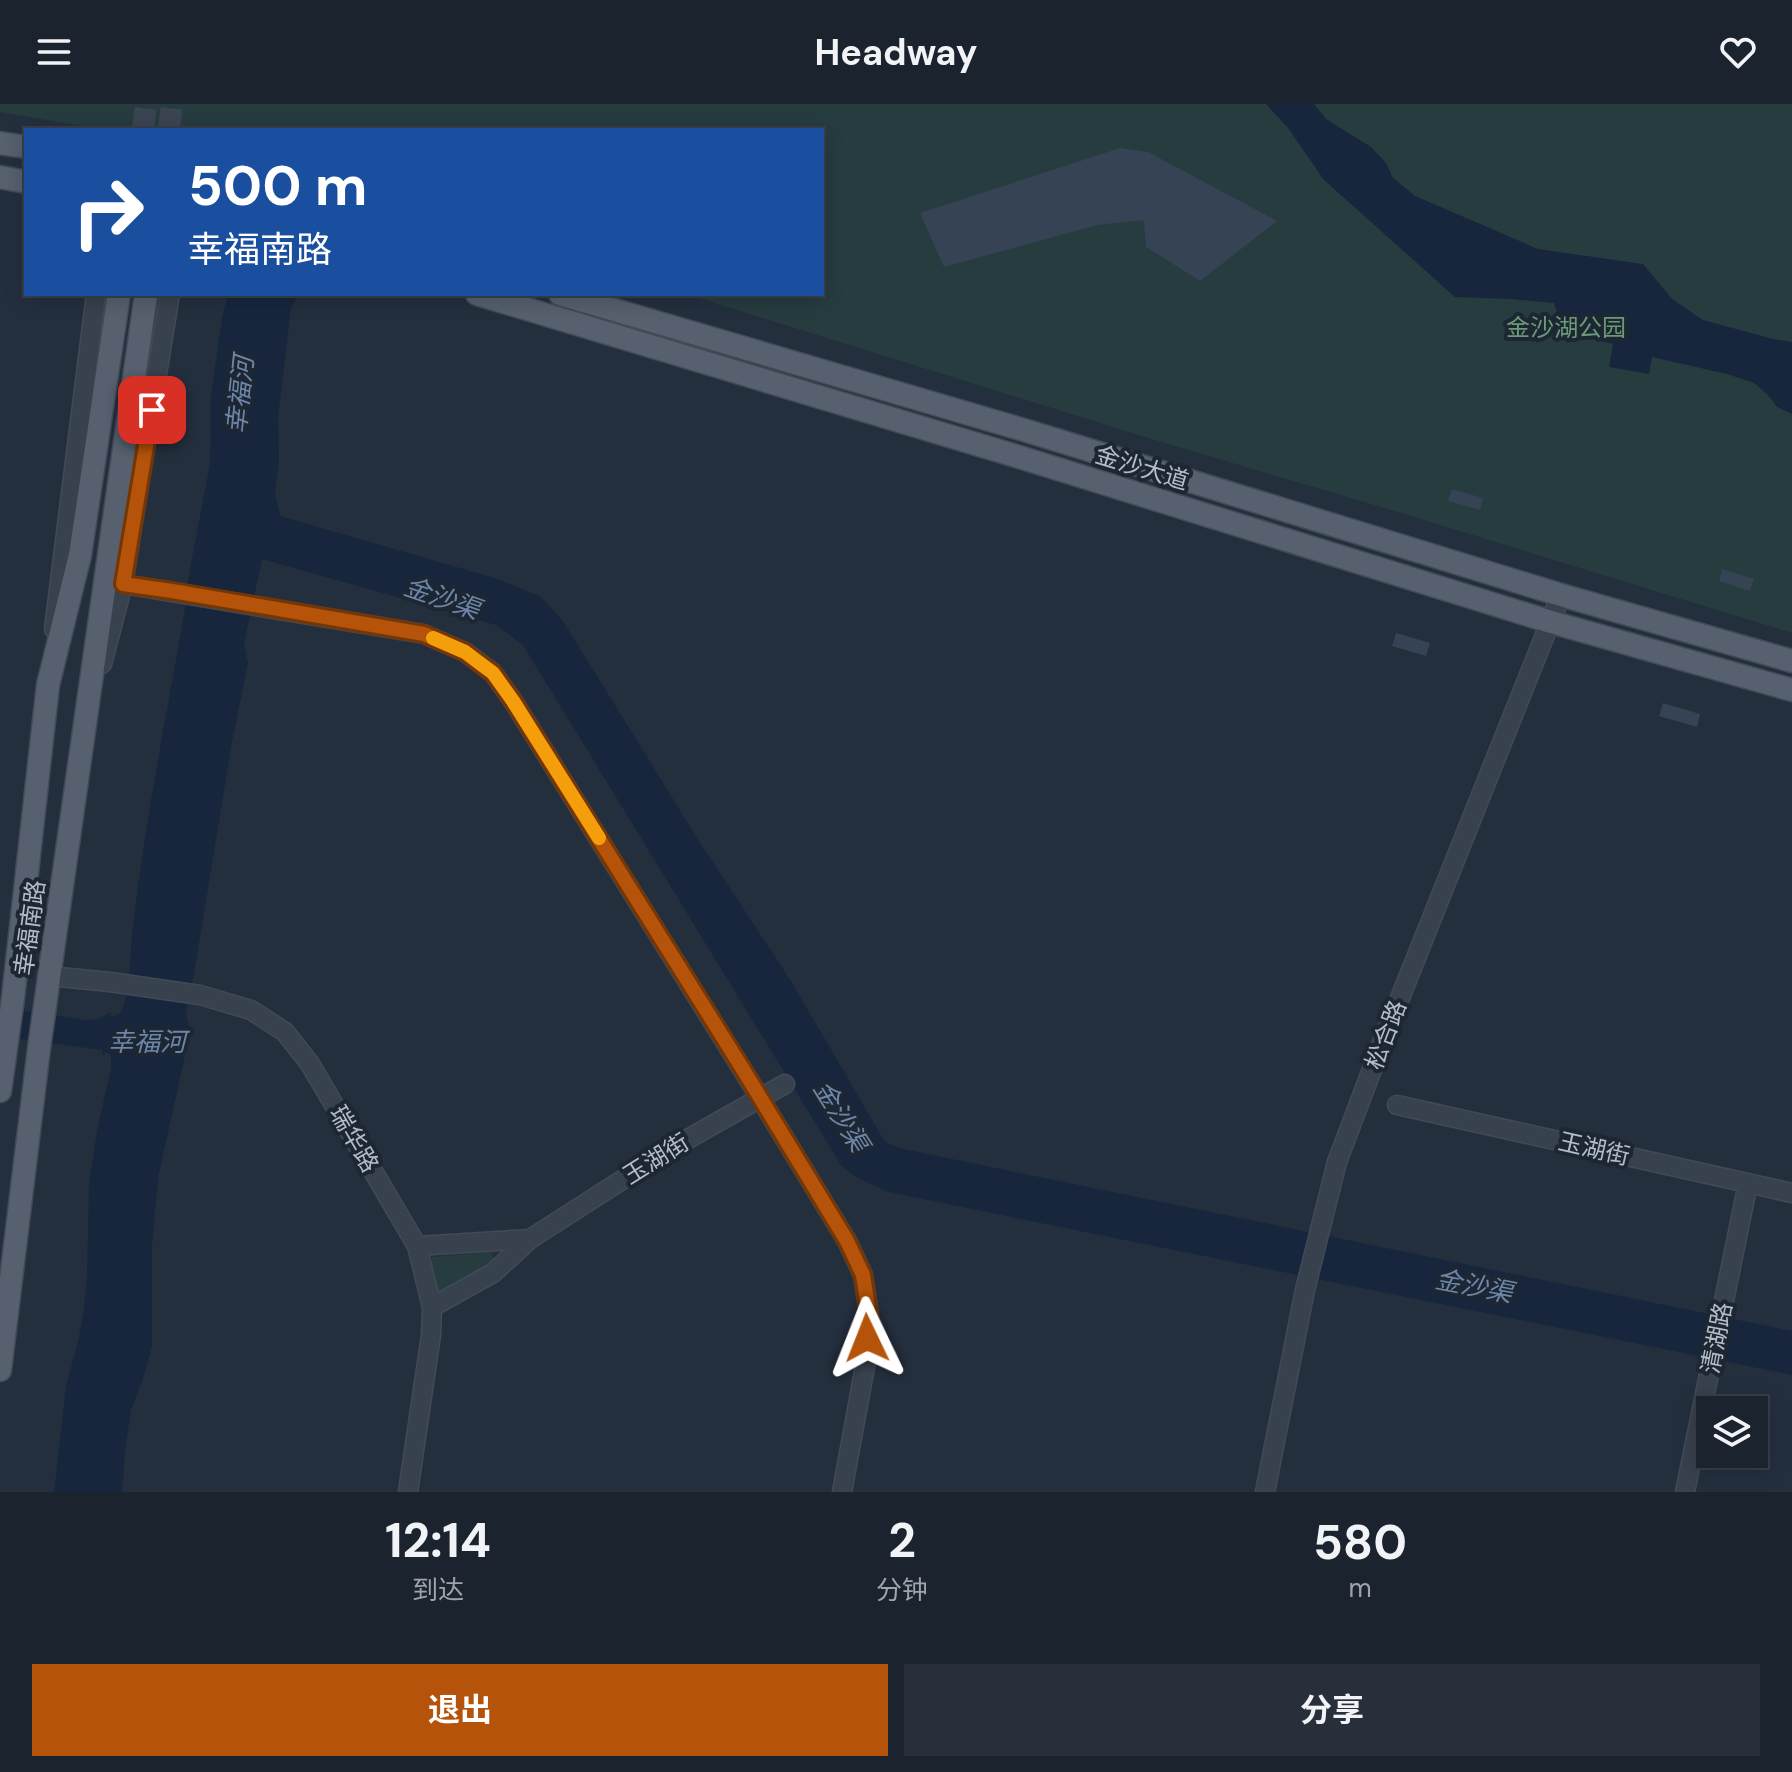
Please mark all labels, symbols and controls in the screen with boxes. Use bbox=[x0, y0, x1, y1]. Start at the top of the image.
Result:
text: Headway bbox=[815, 29, 977, 76]
icon: menu bbox=[32, 30, 76, 74]
icon: heart bbox=[1716, 30, 1760, 74]
text: 500 m bbox=[188, 149, 368, 222]
icon: right bbox=[56, 160, 160, 264]
text: 幸福南路 bbox=[188, 226, 332, 273]
park label: 金沙湖公园 bbox=[1506, 312, 1626, 343]
water label: 幸福河 bbox=[219, 349, 262, 436]
pin bbox=[118, 376, 186, 444]
icon: arrive bbox=[130, 388, 174, 432]
street label: 金沙大道 bbox=[1092, 439, 1193, 496]
water label: 金沙渠 bbox=[400, 569, 488, 628]
street label: 幸福南路 bbox=[7, 878, 52, 978]
street label: 松合路 bbox=[1358, 996, 1413, 1074]
water label: 幸福河 bbox=[108, 1025, 191, 1059]
water label: 金沙渠 bbox=[806, 1074, 878, 1161]
street label: 瑞华路 bbox=[323, 1100, 386, 1178]
street label: 玉湖街 bbox=[1556, 1125, 1633, 1172]
street label: 玉湖街 bbox=[617, 1126, 694, 1191]
water label: 金沙渠 bbox=[1432, 1262, 1519, 1311]
position arrow bbox=[825, 1296, 909, 1380]
street label: 清湖路 bbox=[1694, 1300, 1739, 1376]
map controls bbox=[1696, 1396, 1768, 1468]
button: layers bbox=[1696, 1396, 1768, 1468]
text: 12:14 bbox=[385, 1509, 491, 1572]
text: 2 bbox=[888, 1509, 916, 1572]
text: 580 bbox=[1313, 1511, 1407, 1574]
text: m bbox=[1348, 1571, 1372, 1605]
text: 到达 bbox=[412, 1573, 464, 1607]
text: 分钟 bbox=[876, 1573, 928, 1607]
button: 退出 bbox=[32, 1664, 888, 1756]
button: 分享 bbox=[904, 1664, 1760, 1756]

